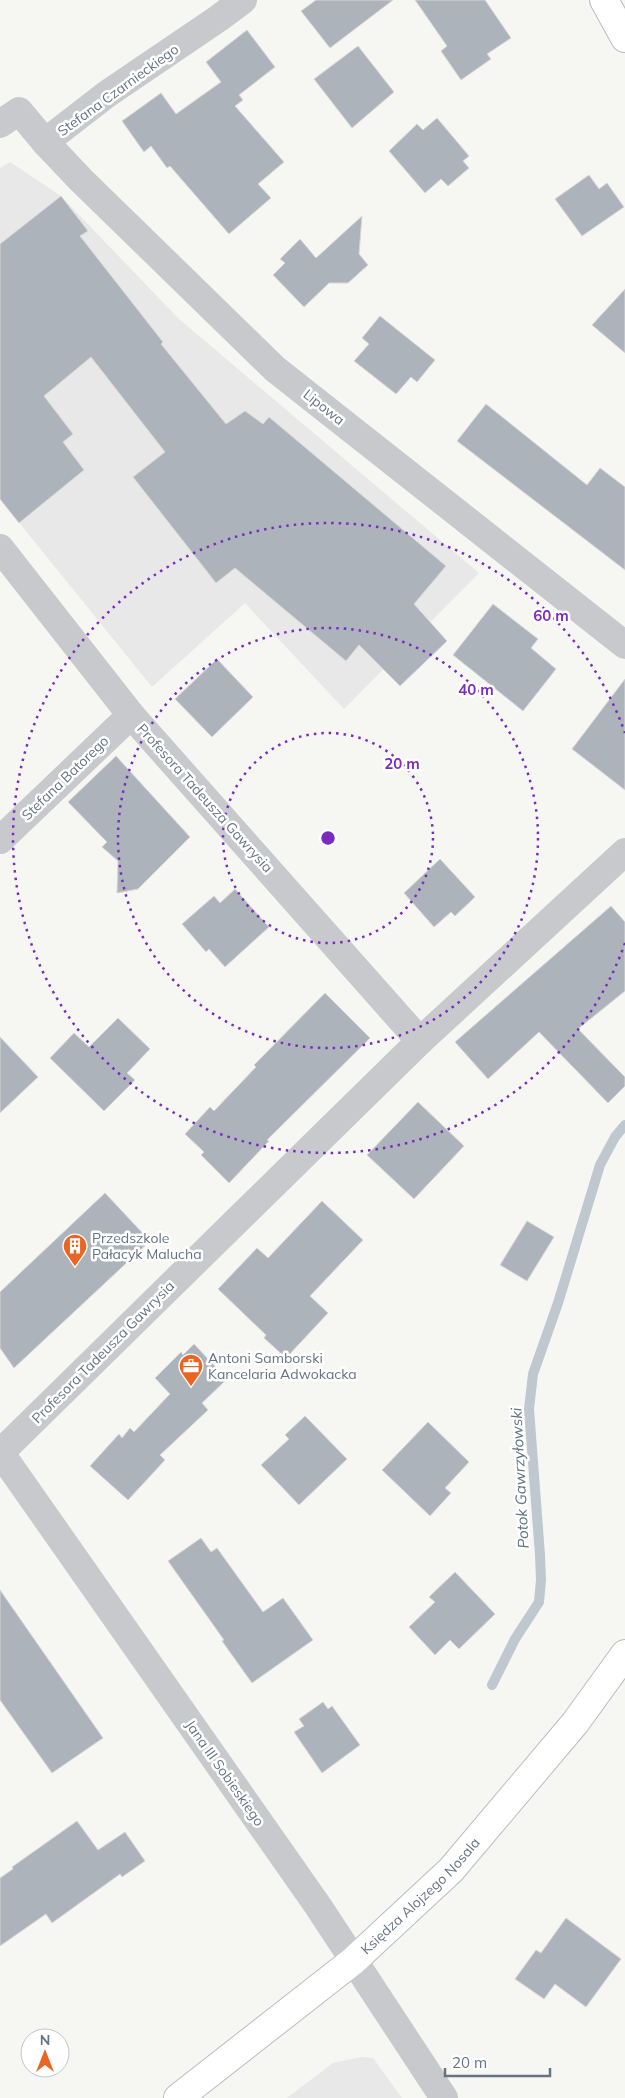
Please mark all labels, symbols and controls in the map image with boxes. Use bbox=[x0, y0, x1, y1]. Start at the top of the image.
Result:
street label: Stefana Czarnieckiego bbox=[54, 40, 182, 140]
street label: Lipowa bbox=[300, 385, 348, 429]
text: 60 m bbox=[533, 606, 569, 625]
text: 40 m bbox=[458, 680, 494, 699]
street label: Profesora Tadeusza Gawrysia bbox=[133, 720, 277, 876]
street label: Stefana Batorego bbox=[18, 732, 112, 824]
text: 20 m bbox=[384, 754, 420, 773]
centre of rings bbox=[319, 829, 337, 847]
place label: Przedszkole Pałacyk Malucha bbox=[92, 1229, 202, 1263]
building icon: Przedszkole Pałacyk Malucha bbox=[62, 1233, 88, 1267]
street label: Profesora Tadeusza Gawrysia bbox=[28, 1277, 178, 1427]
place label: Antoni Samborski Kancelaria Adwokacka bbox=[208, 1349, 357, 1383]
office icon: Antoni Samborski Kancelaria Adwokacka bbox=[178, 1353, 204, 1387]
water label: Potok Gawrzyłowski bbox=[506, 1407, 533, 1549]
street label: Jana III Sobieskiego bbox=[182, 1716, 268, 1830]
street label: Księdza Alojzego Nosala bbox=[357, 1834, 484, 1958]
north arrow bbox=[20, 2028, 70, 2078]
text: N bbox=[40, 2031, 50, 2049]
scale bar bbox=[445, 2046, 550, 2078]
text: 20 m bbox=[452, 2053, 487, 2072]

